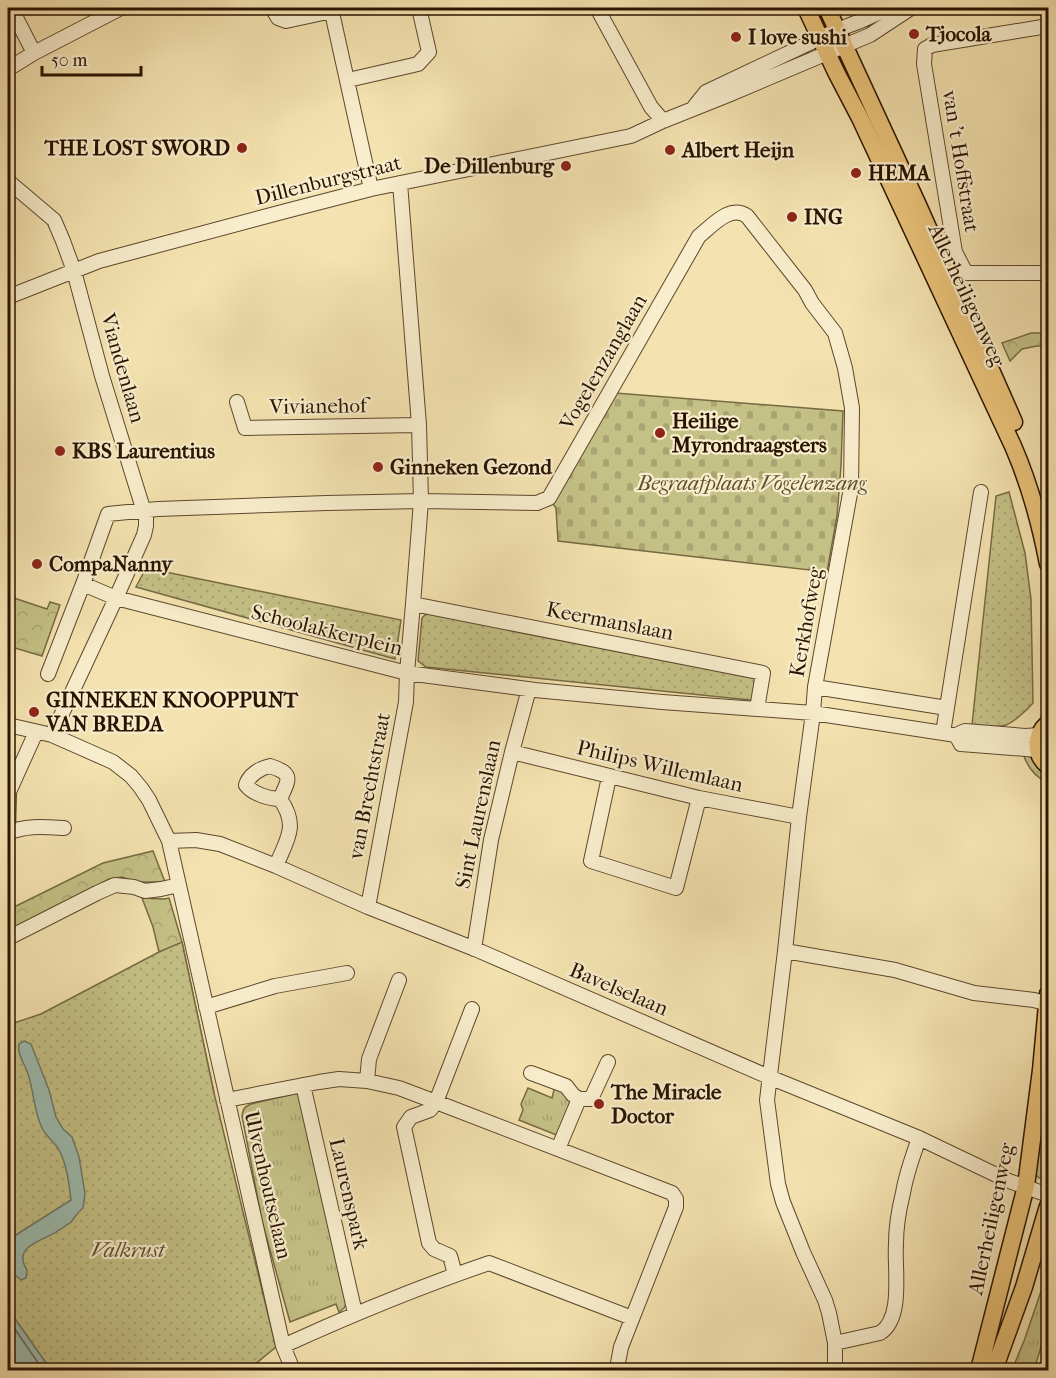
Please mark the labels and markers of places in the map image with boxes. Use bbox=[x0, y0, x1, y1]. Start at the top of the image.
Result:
place label: Tjocola bbox=[925, 22, 993, 46]
place label: I love sushi bbox=[748, 25, 848, 49]
marker: Tjocola bbox=[907, 27, 921, 41]
marker: I love sushi bbox=[729, 30, 743, 44]
place label: THE LOST SWORD bbox=[44, 136, 230, 160]
place label: Albert Heijn bbox=[680, 138, 795, 162]
marker: THE LOST SWORD bbox=[235, 141, 249, 155]
marker: Albert Heijn bbox=[663, 143, 677, 157]
place label: De Dillenburg bbox=[424, 154, 555, 178]
marker: De Dillenburg bbox=[559, 159, 573, 173]
place label: HEMA bbox=[868, 161, 932, 185]
marker: HEMA bbox=[849, 166, 863, 180]
place label: ING bbox=[804, 205, 843, 229]
marker: ING bbox=[785, 210, 799, 224]
place label: Heilige Myrondraagsters bbox=[671, 409, 827, 457]
marker: Heilige Myrondraagsters bbox=[653, 426, 667, 440]
place label: KBS Laurentius bbox=[72, 439, 215, 463]
marker: KBS Laurentius bbox=[53, 444, 67, 458]
place label: Ginneken Gezond bbox=[390, 455, 552, 479]
marker: Ginneken Gezond bbox=[371, 460, 385, 474]
place label: CompaNanny bbox=[49, 552, 174, 576]
marker: CompaNanny bbox=[30, 557, 44, 571]
place label: GINNEKEN KNOOPPUNT VAN BREDA bbox=[45, 688, 299, 736]
marker: GINNEKEN KNOOPPUNT VAN BREDA bbox=[27, 705, 41, 719]
place label: The Miracle Doctor bbox=[610, 1080, 722, 1128]
marker: The Miracle Doctor bbox=[592, 1097, 606, 1111]

